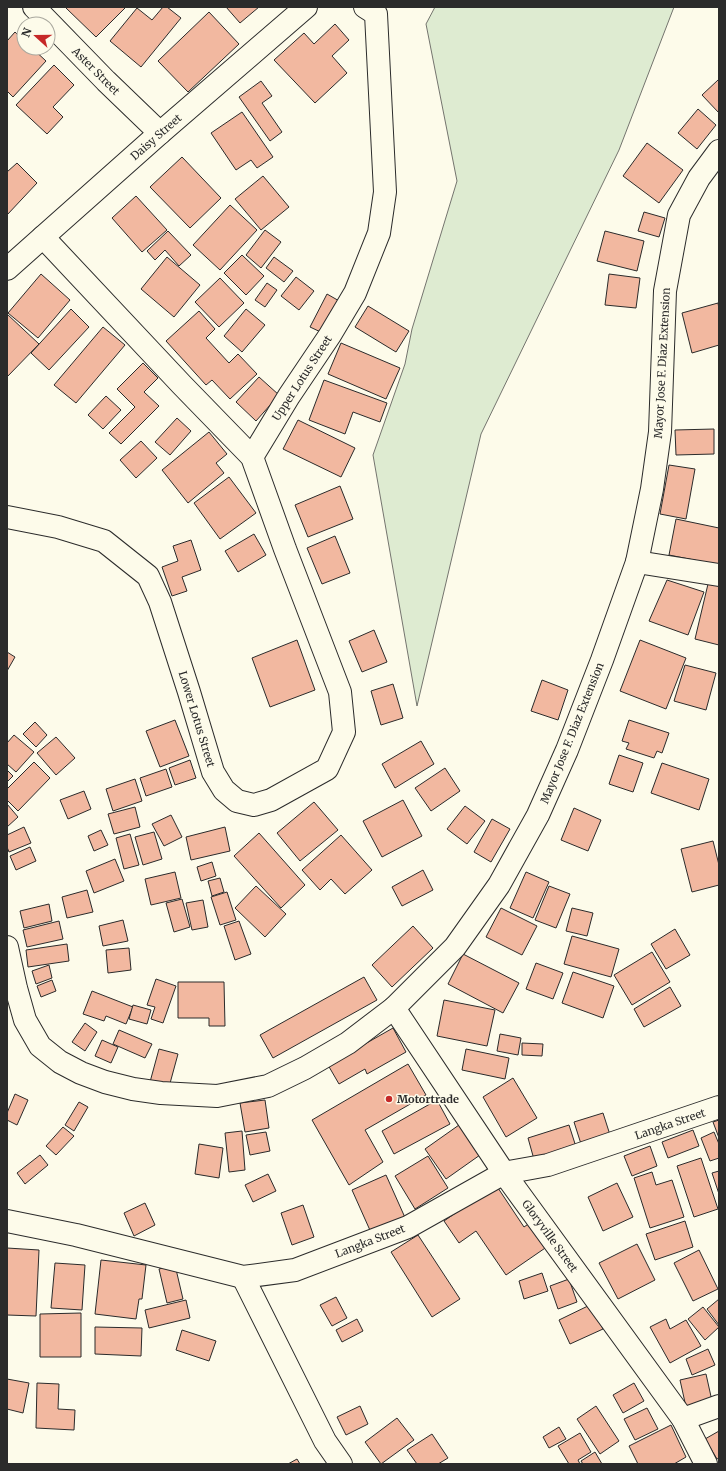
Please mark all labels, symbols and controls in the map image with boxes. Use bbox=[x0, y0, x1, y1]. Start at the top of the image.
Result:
north arrow bbox=[16, 16, 56, 56]
text: N bbox=[19, 26, 35, 39]
street label: Aster Street bbox=[68, 43, 123, 98]
street label: Daisy Street bbox=[127, 110, 185, 163]
street label: Mayor Jose F. Diaz Extension bbox=[651, 286, 673, 439]
street label: Upper Lotus Street bbox=[269, 332, 335, 423]
street label: Mayor Jose F. Diaz Extension bbox=[537, 660, 607, 806]
street label: Lower Lotus Street bbox=[176, 669, 219, 769]
place label: Motortrade bbox=[397, 1092, 459, 1106]
marker: Motortrade bbox=[384, 1094, 394, 1104]
street label: Langka Street bbox=[633, 1105, 708, 1143]
street label: Gloryville Street bbox=[519, 1197, 581, 1275]
street label: Langka Street bbox=[333, 1221, 408, 1261]

